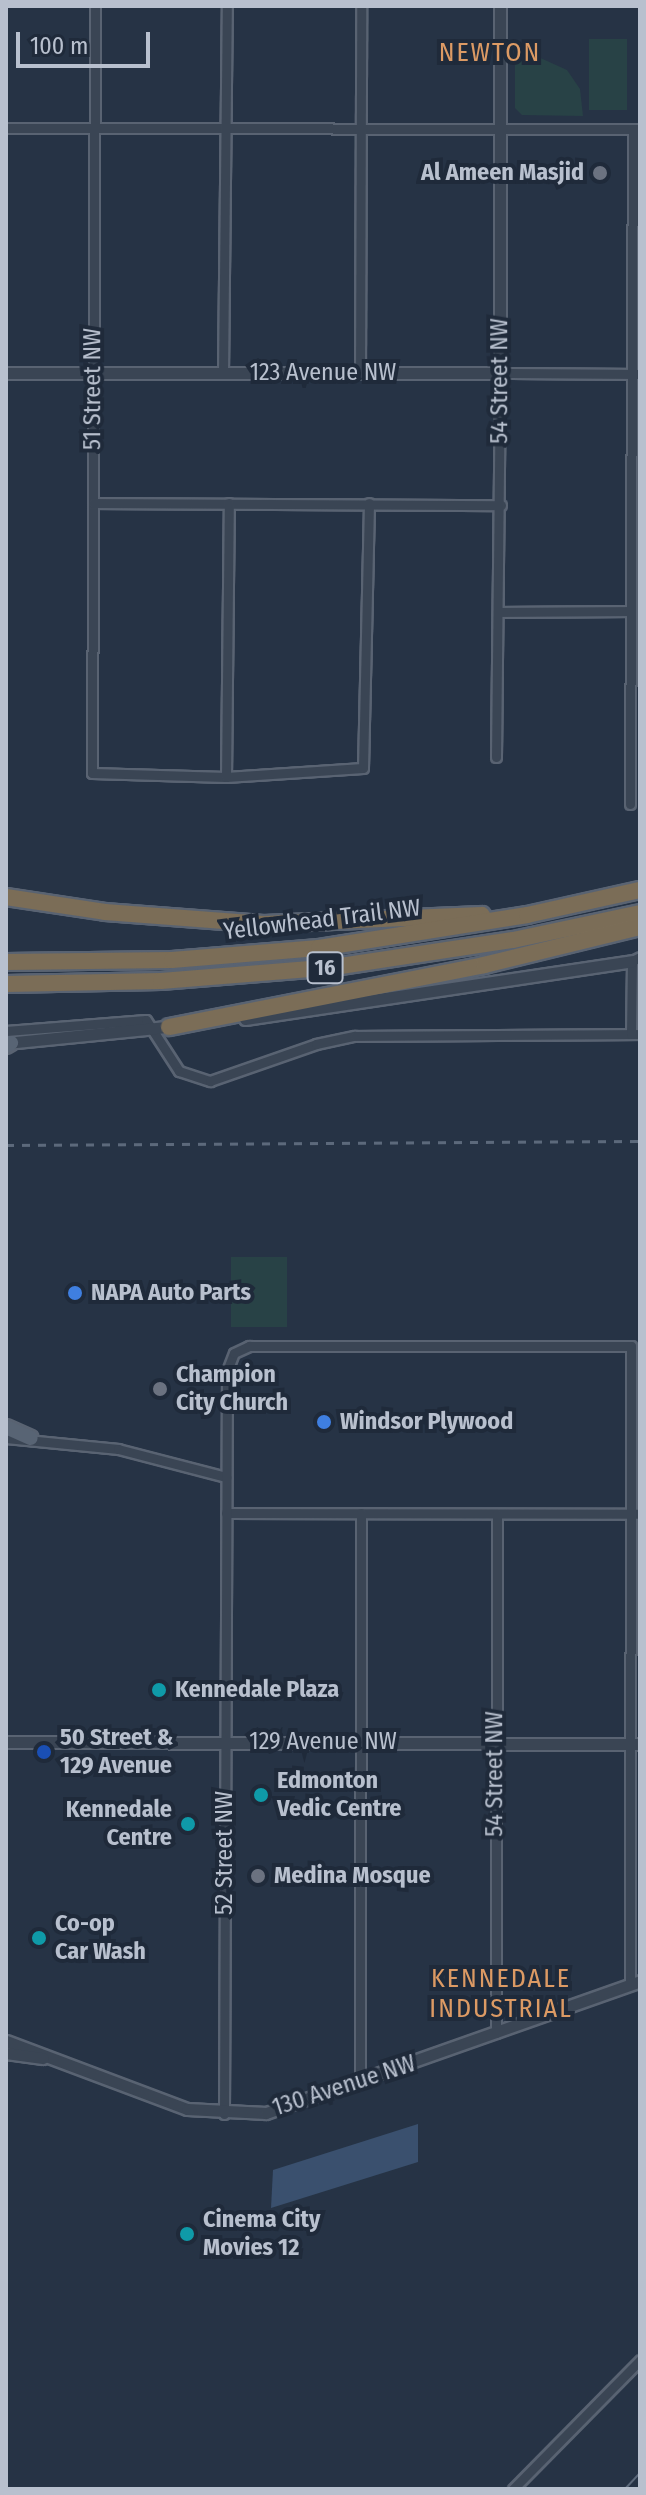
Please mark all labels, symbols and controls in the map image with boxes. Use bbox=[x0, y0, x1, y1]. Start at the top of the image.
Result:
scale bar bbox=[20, 16, 154, 66]
text: 100 m bbox=[30, 32, 88, 60]
district label: NEWTON bbox=[439, 37, 541, 69]
place label: Al Ameen Masjid bbox=[421, 159, 584, 187]
marker: Al Ameen Masjid bbox=[591, 164, 609, 182]
street label: 54 Street NW bbox=[486, 318, 514, 444]
street label: 51 Street NW bbox=[79, 328, 107, 450]
street label: 123 Avenue NW bbox=[250, 359, 396, 387]
street label: Yellowhead Trail NW bbox=[222, 894, 422, 946]
road number: 16 bbox=[305, 950, 345, 986]
place label: NAPA Auto Parts bbox=[91, 1279, 251, 1307]
marker: NAPA Auto Parts bbox=[66, 1284, 84, 1302]
place label: Champion City Church bbox=[176, 1361, 288, 1417]
marker: Champion City Church bbox=[151, 1380, 169, 1398]
place label: Windsor Plywood bbox=[340, 1408, 513, 1436]
marker: Windsor Plywood bbox=[315, 1413, 333, 1431]
place label: Kennedale Plaza bbox=[175, 1676, 339, 1704]
marker: Kennedale Plaza bbox=[150, 1681, 168, 1699]
street label: 54 Street NW bbox=[481, 1711, 509, 1837]
place label: 50 Street & 129 Avenue bbox=[60, 1724, 173, 1780]
street label: 129 Avenue NW bbox=[249, 1728, 397, 1756]
marker: 50 Street & 129 Avenue bbox=[35, 1743, 53, 1761]
place label: Edmonton Vedic Centre bbox=[277, 1767, 401, 1823]
marker: Edmonton Vedic Centre bbox=[252, 1786, 270, 1804]
street label: 52 Street NW bbox=[211, 1791, 239, 1915]
place label: Kennedale Centre bbox=[66, 1796, 172, 1852]
marker: Kennedale Centre bbox=[179, 1815, 197, 1833]
place label: Medina Mosque bbox=[274, 1862, 431, 1890]
marker: Medina Mosque bbox=[249, 1867, 267, 1885]
place label: Co-op Car Wash bbox=[55, 1910, 146, 1966]
marker: Co-op Car Wash bbox=[30, 1929, 48, 1947]
district label: KENNEDALE INDUSTRIAL bbox=[429, 1963, 573, 2024]
street label: 130 Avenue NW bbox=[269, 2049, 419, 2123]
place label: Cinema City Movies 12 bbox=[203, 2206, 320, 2262]
marker: Cinema City Movies 12 bbox=[178, 2225, 196, 2243]

